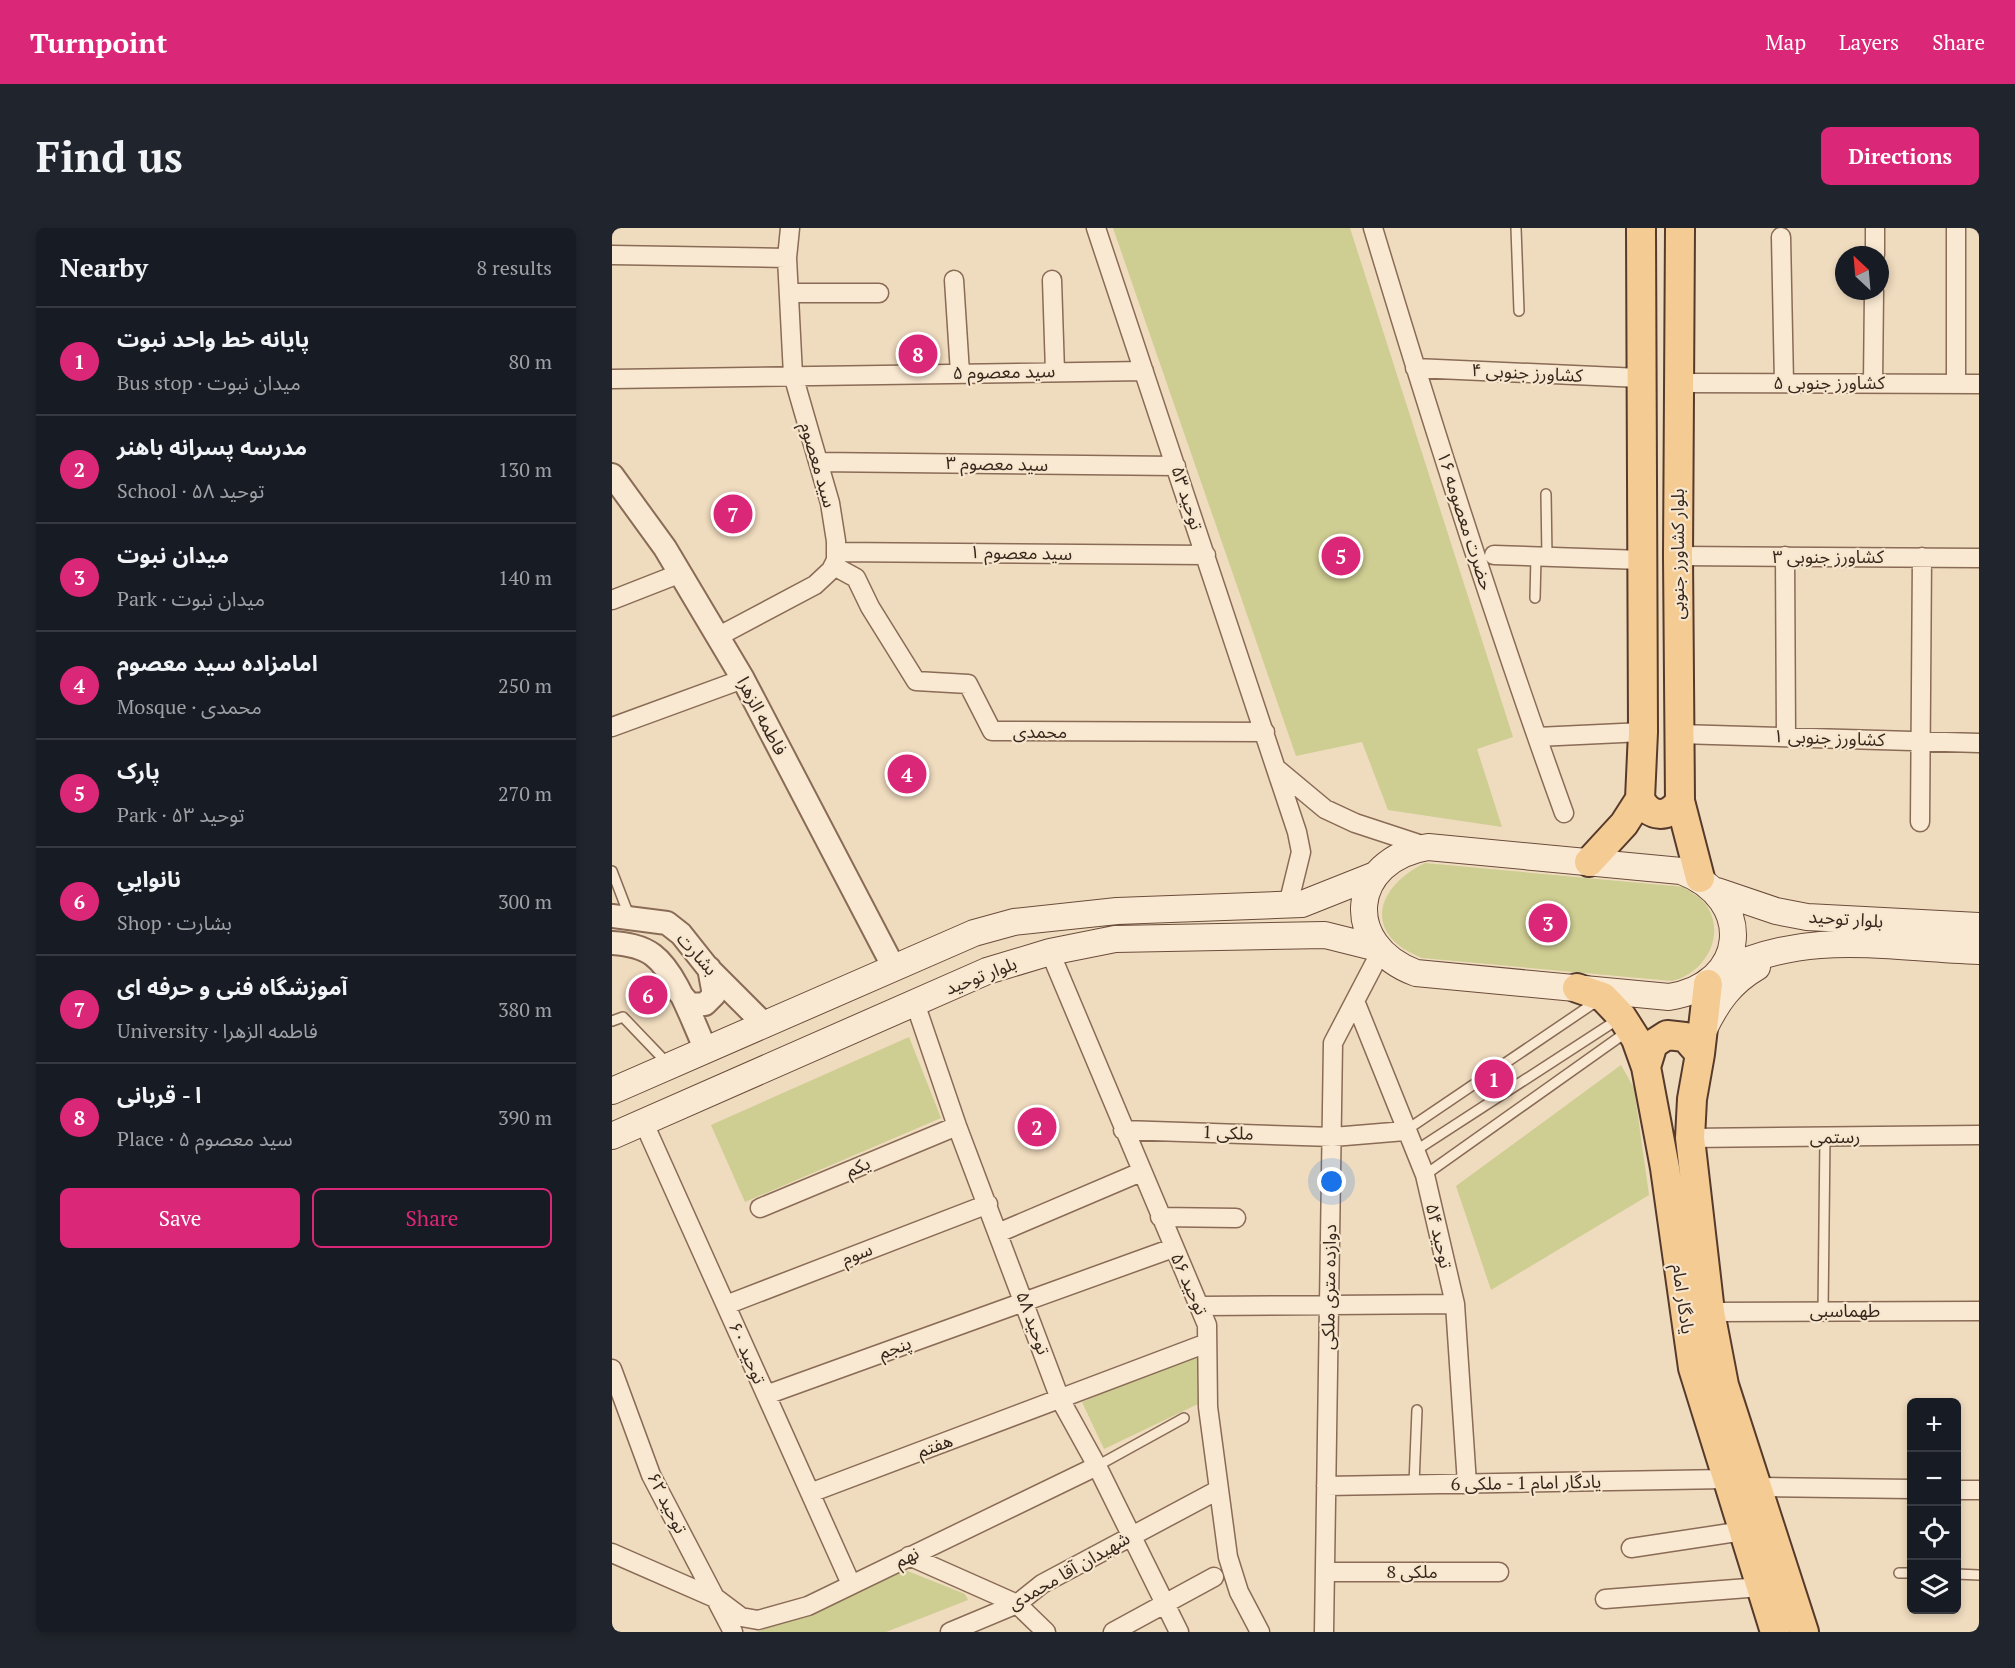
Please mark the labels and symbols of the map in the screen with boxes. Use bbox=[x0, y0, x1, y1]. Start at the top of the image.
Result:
north arrow bbox=[1835, 246, 1889, 300]
pin: 8 bbox=[898, 332, 938, 376]
street label: کشاورز جنوبی ۴ bbox=[1471, 357, 1584, 387]
street label: سید معصوم ۵ bbox=[952, 358, 1056, 387]
street label: کشاورز جنوبی ۵ bbox=[1773, 370, 1885, 394]
street label: سید معصوم bbox=[792, 419, 843, 511]
street label: حضرت معصومه ۱۶ bbox=[1432, 448, 1500, 593]
street label: سید معصوم ۳ bbox=[945, 450, 1049, 479]
street label: توحید ۵۳ bbox=[1166, 463, 1210, 533]
street label: بلوار کشاورز جنوبی bbox=[1665, 489, 1689, 619]
pin: 7 bbox=[714, 492, 752, 536]
pin: 5 bbox=[1322, 534, 1360, 578]
street label: سید معصوم ۱ bbox=[969, 539, 1073, 568]
street label: کشاورز جنوبی ۳ bbox=[1772, 544, 1884, 568]
street label: فاطمه الزهرا bbox=[732, 672, 794, 759]
street label: محمدی bbox=[1013, 719, 1067, 743]
street label: کشاورز جنوبی ۱ bbox=[1773, 723, 1886, 751]
pin: 4 bbox=[888, 752, 926, 796]
pin: 3 bbox=[1528, 900, 1568, 946]
street label: بلوار توحید bbox=[1808, 903, 1884, 933]
street label: بشارت bbox=[672, 927, 723, 980]
street label: بلوار توحید bbox=[941, 950, 1020, 1000]
pin: 6 bbox=[628, 972, 668, 1017]
pin: 1 bbox=[1474, 1056, 1514, 1102]
pin: 2 bbox=[1018, 1104, 1056, 1150]
street label: ملکی 1 bbox=[1202, 1119, 1254, 1145]
street label: رستمی bbox=[1810, 1124, 1860, 1148]
street label: یکم bbox=[842, 1150, 874, 1184]
your location bbox=[1317, 1167, 1346, 1196]
street label: توحید ۵۴ bbox=[1421, 1201, 1459, 1271]
street label: دوازده متری ملکی bbox=[1315, 1224, 1341, 1350]
street label: سوم bbox=[838, 1236, 877, 1273]
street label: توحید ۵۶ bbox=[1166, 1249, 1214, 1319]
street label: یادگار امام bbox=[1664, 1262, 1701, 1336]
street label: توحید ۵۸ bbox=[1011, 1288, 1056, 1358]
street label: طهماسبی bbox=[1810, 1298, 1880, 1322]
street label: توحید ۶۰ bbox=[724, 1318, 772, 1388]
street label: پنجم bbox=[875, 1330, 915, 1366]
street label: هفتم bbox=[914, 1428, 956, 1464]
street label: توحید ۶۲ bbox=[642, 1468, 694, 1537]
street label: یادگار امام 1 - ملکی 6 bbox=[1450, 1469, 1602, 1498]
street label: شهیدان آقا محمدی bbox=[1003, 1525, 1134, 1615]
street label: نهم bbox=[890, 1540, 924, 1574]
street label: ملکی 8 bbox=[1386, 1559, 1438, 1583]

